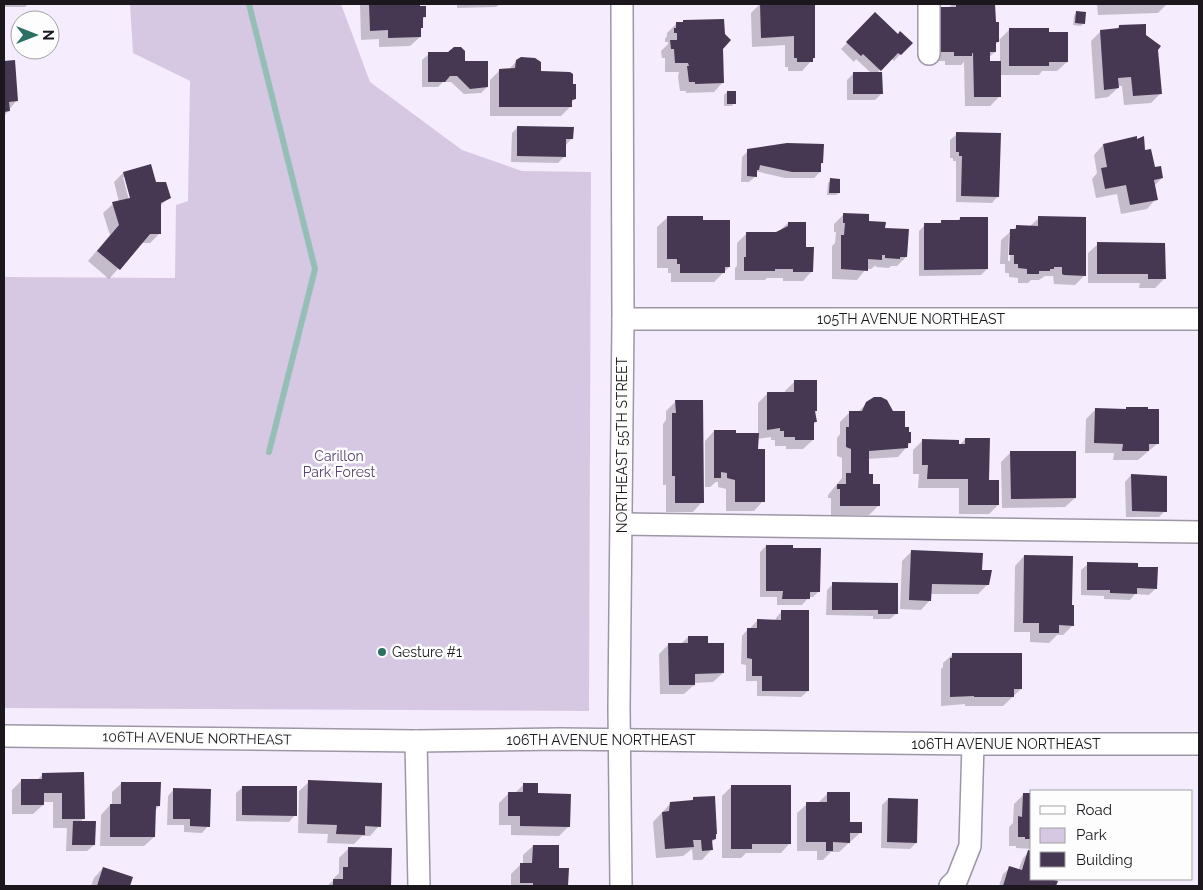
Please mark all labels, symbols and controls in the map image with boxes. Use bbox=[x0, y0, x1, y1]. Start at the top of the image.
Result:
north arrow bbox=[10, 10, 60, 60]
text: N bbox=[40, 30, 56, 40]
street label: 105TH AVENUE NORTHEAST bbox=[817, 311, 1005, 327]
street label: NORTHEAST 55TH STREET bbox=[614, 356, 630, 533]
park label: Carillon Park Forest bbox=[303, 448, 376, 480]
place label: Gesture #1 bbox=[392, 644, 462, 660]
marker: Gesture #1 bbox=[376, 646, 388, 658]
street label: 106TH AVENUE NORTHEAST bbox=[102, 728, 292, 748]
street label: 106TH AVENUE NORTHEAST bbox=[506, 732, 696, 748]
street label: 106TH AVENUE NORTHEAST bbox=[911, 736, 1101, 752]
legend bbox=[1030, 790, 1193, 880]
text: Road bbox=[1076, 801, 1112, 819]
text: Park bbox=[1076, 826, 1107, 844]
text: Building bbox=[1076, 851, 1133, 869]

